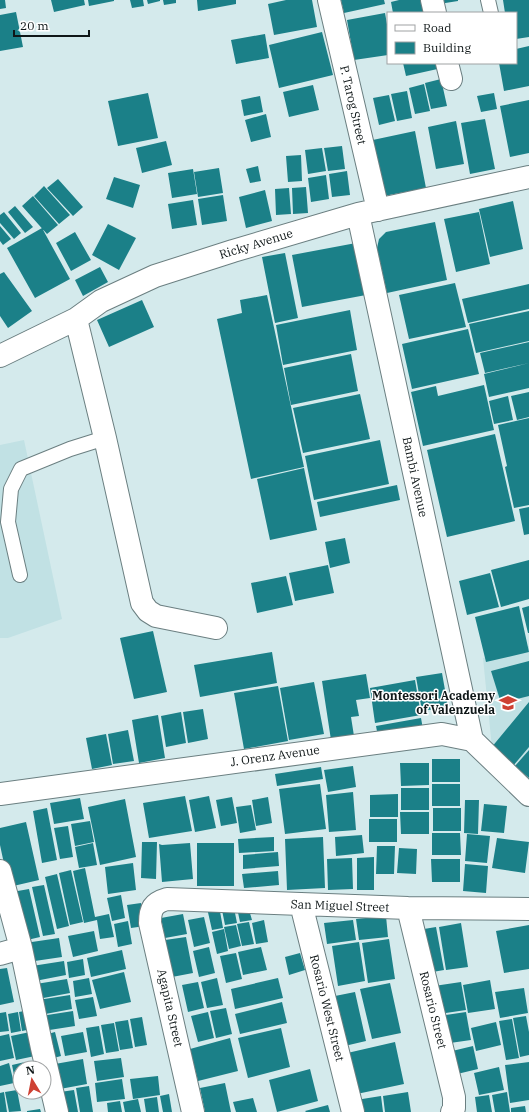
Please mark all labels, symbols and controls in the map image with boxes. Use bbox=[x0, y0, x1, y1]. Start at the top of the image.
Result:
scale bar bbox=[14, 12, 89, 38]
legend bbox=[387, 12, 517, 64]
text: 20 m bbox=[20, 18, 49, 33]
text: Road bbox=[423, 20, 452, 35]
text: Building bbox=[423, 40, 471, 55]
street label: P. Tarog Street bbox=[337, 64, 370, 146]
street label: Ricky Avenue bbox=[217, 225, 295, 262]
street label: Bambi Avenue bbox=[400, 435, 431, 519]
place label: Montessori Academy of Valenzuela bbox=[372, 688, 495, 717]
school or university icon: Montessori Academy of Valenzuela bbox=[498, 693, 518, 713]
street label: J. Orenz Avenue bbox=[229, 742, 321, 769]
street label: San Miguel Street bbox=[290, 896, 390, 915]
street label: Rosario West Street bbox=[307, 953, 348, 1063]
street label: Agapita Street bbox=[154, 967, 187, 1048]
street label: Rosario Street bbox=[417, 970, 450, 1050]
north arrow bbox=[12, 1060, 52, 1100]
text: N bbox=[25, 1062, 36, 1078]

